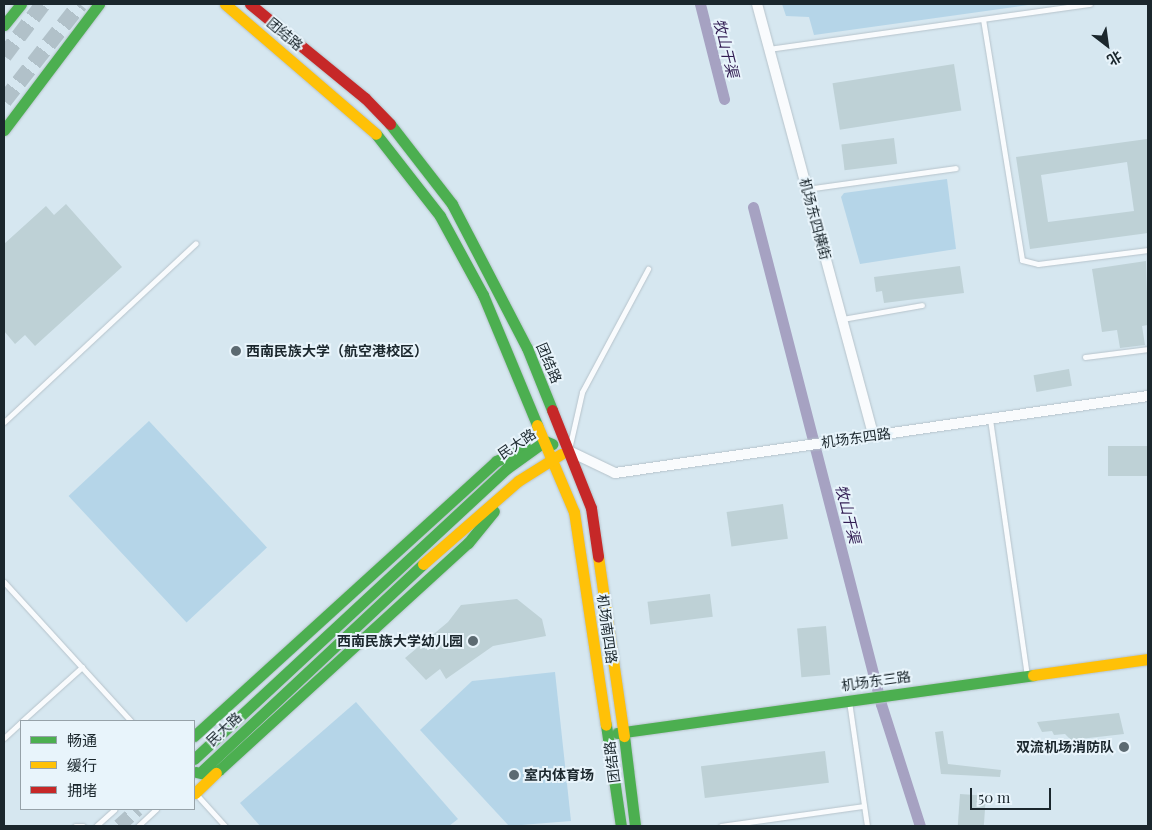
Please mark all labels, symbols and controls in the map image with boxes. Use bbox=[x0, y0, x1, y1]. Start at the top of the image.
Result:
street label: 团结路 bbox=[264, 14, 306, 54]
water label: 牧山干渠 bbox=[710, 17, 742, 79]
north arrow bbox=[1082, 20, 1132, 70]
text: 北 bbox=[1104, 47, 1126, 70]
street label: 机场东四横街 bbox=[796, 176, 834, 262]
street label: 团结路 bbox=[533, 340, 565, 386]
place label: 西南民族大学（航空港校区） bbox=[246, 343, 428, 359]
marker: 西南民族大学（航空港校区） bbox=[230, 345, 242, 357]
street label: 民大路 bbox=[495, 425, 539, 463]
street label: 机场东四路 bbox=[820, 425, 892, 451]
water label: 牧山干渠 bbox=[832, 483, 864, 545]
street label: 机场南四路 bbox=[594, 593, 620, 665]
place label: 西南民族大学幼儿园 bbox=[337, 633, 463, 649]
marker: 西南民族大学幼儿园 bbox=[467, 635, 479, 647]
street label: 机场东三路 bbox=[840, 668, 912, 694]
street label: 民大路 bbox=[203, 709, 245, 749]
legend bbox=[20, 720, 195, 810]
text: 畅通 bbox=[67, 730, 97, 750]
place label: 双流机场消防队 bbox=[1016, 739, 1114, 755]
street label: 团结路 bbox=[601, 740, 623, 784]
marker: 双流机场消防队 bbox=[1118, 741, 1130, 753]
text: 缓行 bbox=[67, 755, 97, 775]
place label: 室内体育场 bbox=[524, 767, 594, 783]
marker: 室内体育场 bbox=[508, 769, 520, 781]
scale bar bbox=[972, 778, 1053, 810]
text: 拥堵 bbox=[67, 780, 97, 800]
text: 50 m bbox=[978, 787, 1010, 807]

